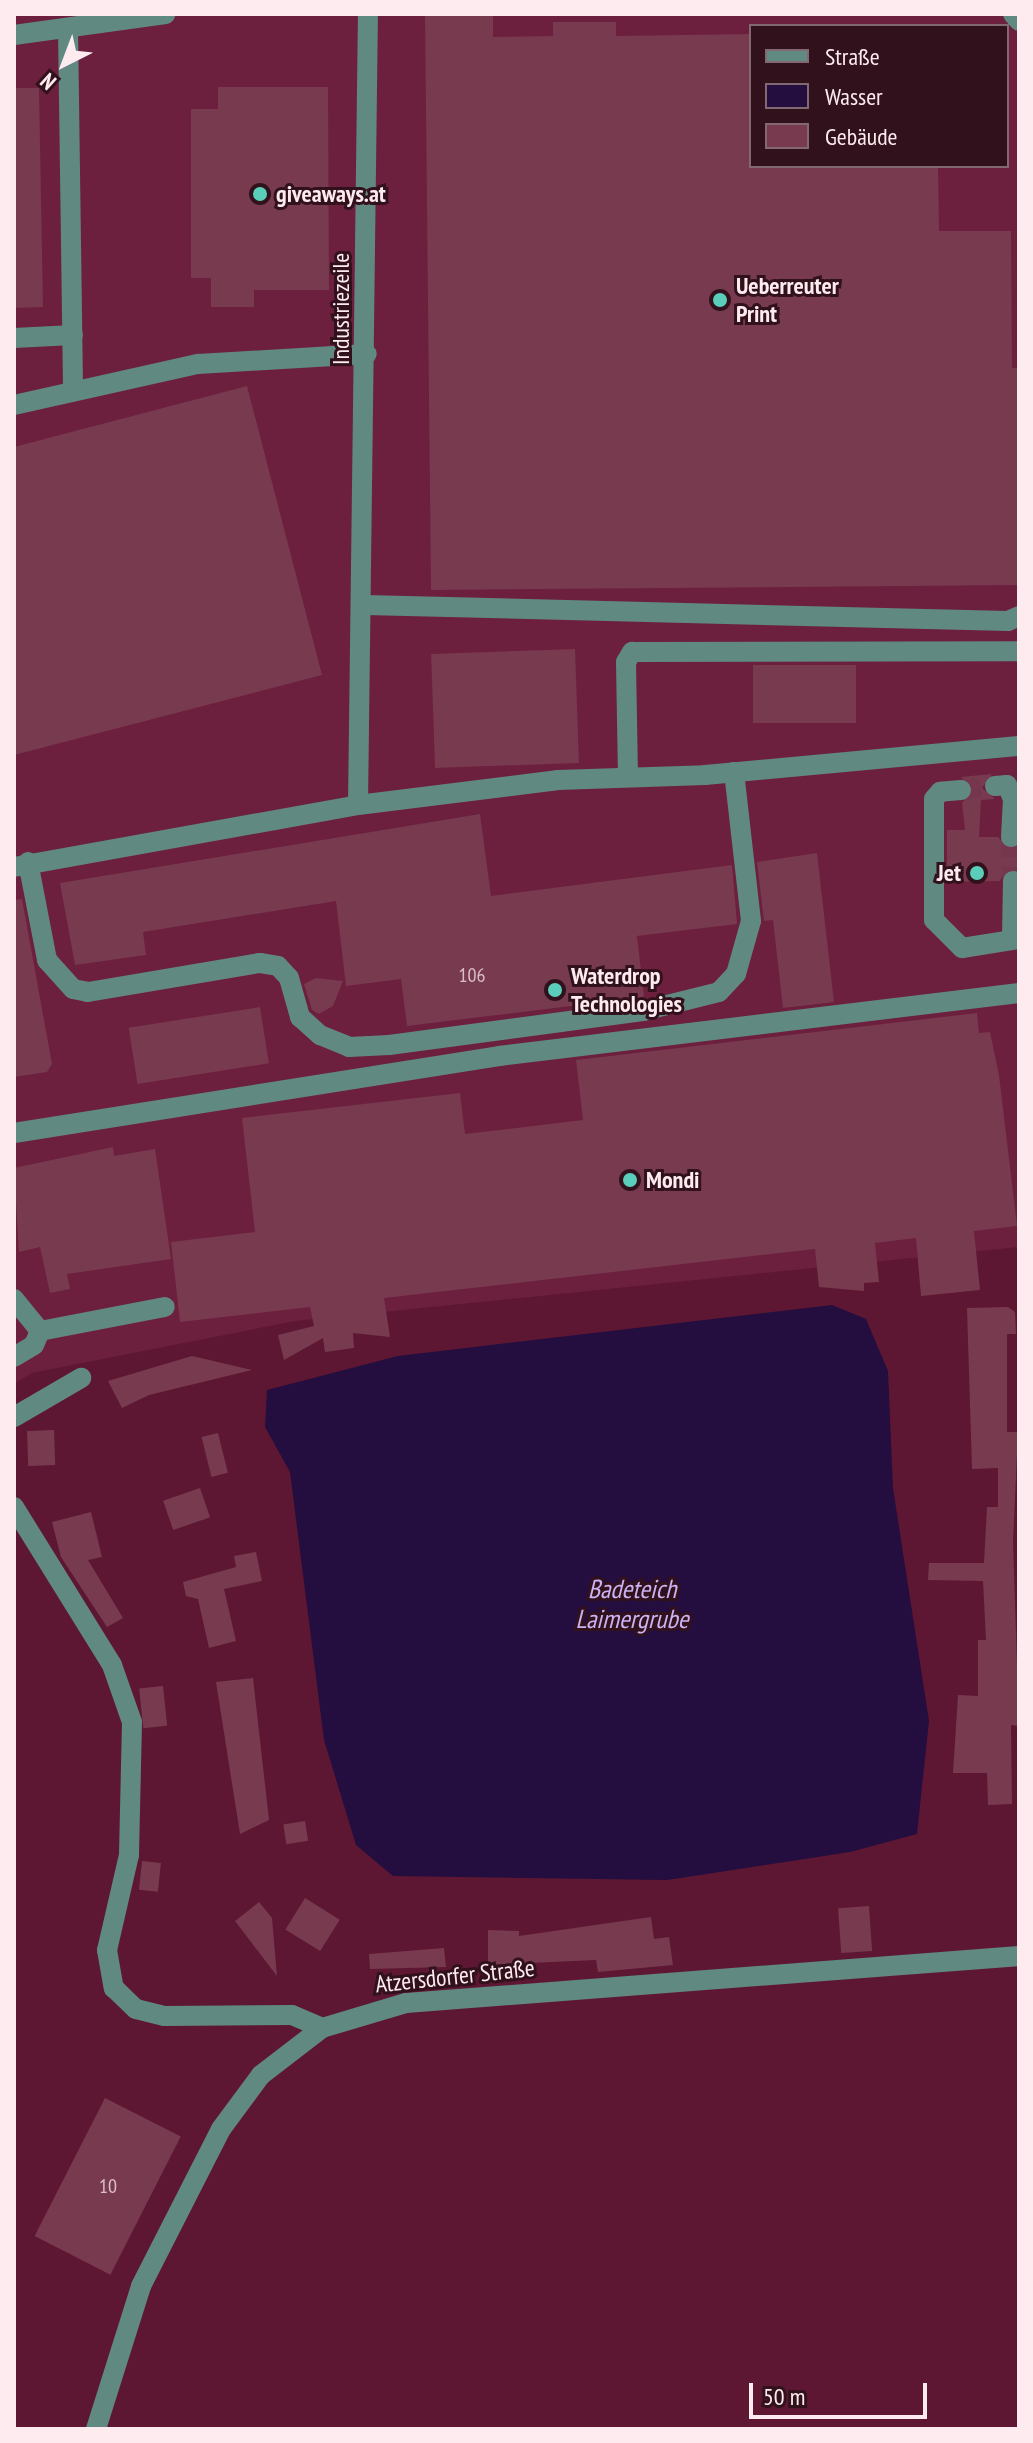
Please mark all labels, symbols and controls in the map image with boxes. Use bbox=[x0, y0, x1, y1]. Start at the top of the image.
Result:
north arrow bbox=[24, 24, 104, 104]
legend bbox=[749, 24, 1009, 168]
text: Straße bbox=[825, 41, 880, 72]
text: N bbox=[34, 67, 62, 96]
text: Wasser bbox=[825, 81, 883, 112]
text: Gebäude bbox=[825, 121, 897, 152]
place label: giveaways.at bbox=[276, 180, 386, 208]
marker: giveaways.at bbox=[251, 185, 269, 203]
street label: Industriezeile bbox=[327, 253, 355, 365]
place label: Ueberreuter Print bbox=[736, 272, 839, 328]
marker: Ueberreuter Print bbox=[711, 291, 729, 309]
place label: Jet bbox=[937, 859, 961, 887]
marker: Jet bbox=[968, 864, 986, 882]
place label: Waterdrop Technologies bbox=[571, 962, 682, 1018]
house number: 106 bbox=[459, 963, 485, 987]
marker: Waterdrop Technologies bbox=[546, 981, 564, 999]
place label: Mondi bbox=[646, 1166, 699, 1194]
marker: Mondi bbox=[621, 1171, 639, 1189]
water label: Badeteich Laimergrube bbox=[576, 1573, 688, 1634]
street label: Atzersdorfer Straße bbox=[374, 1953, 536, 1999]
house number: 10 bbox=[99, 2174, 117, 2198]
scale bar bbox=[753, 2367, 931, 2417]
text: 50 m bbox=[763, 2381, 805, 2412]

